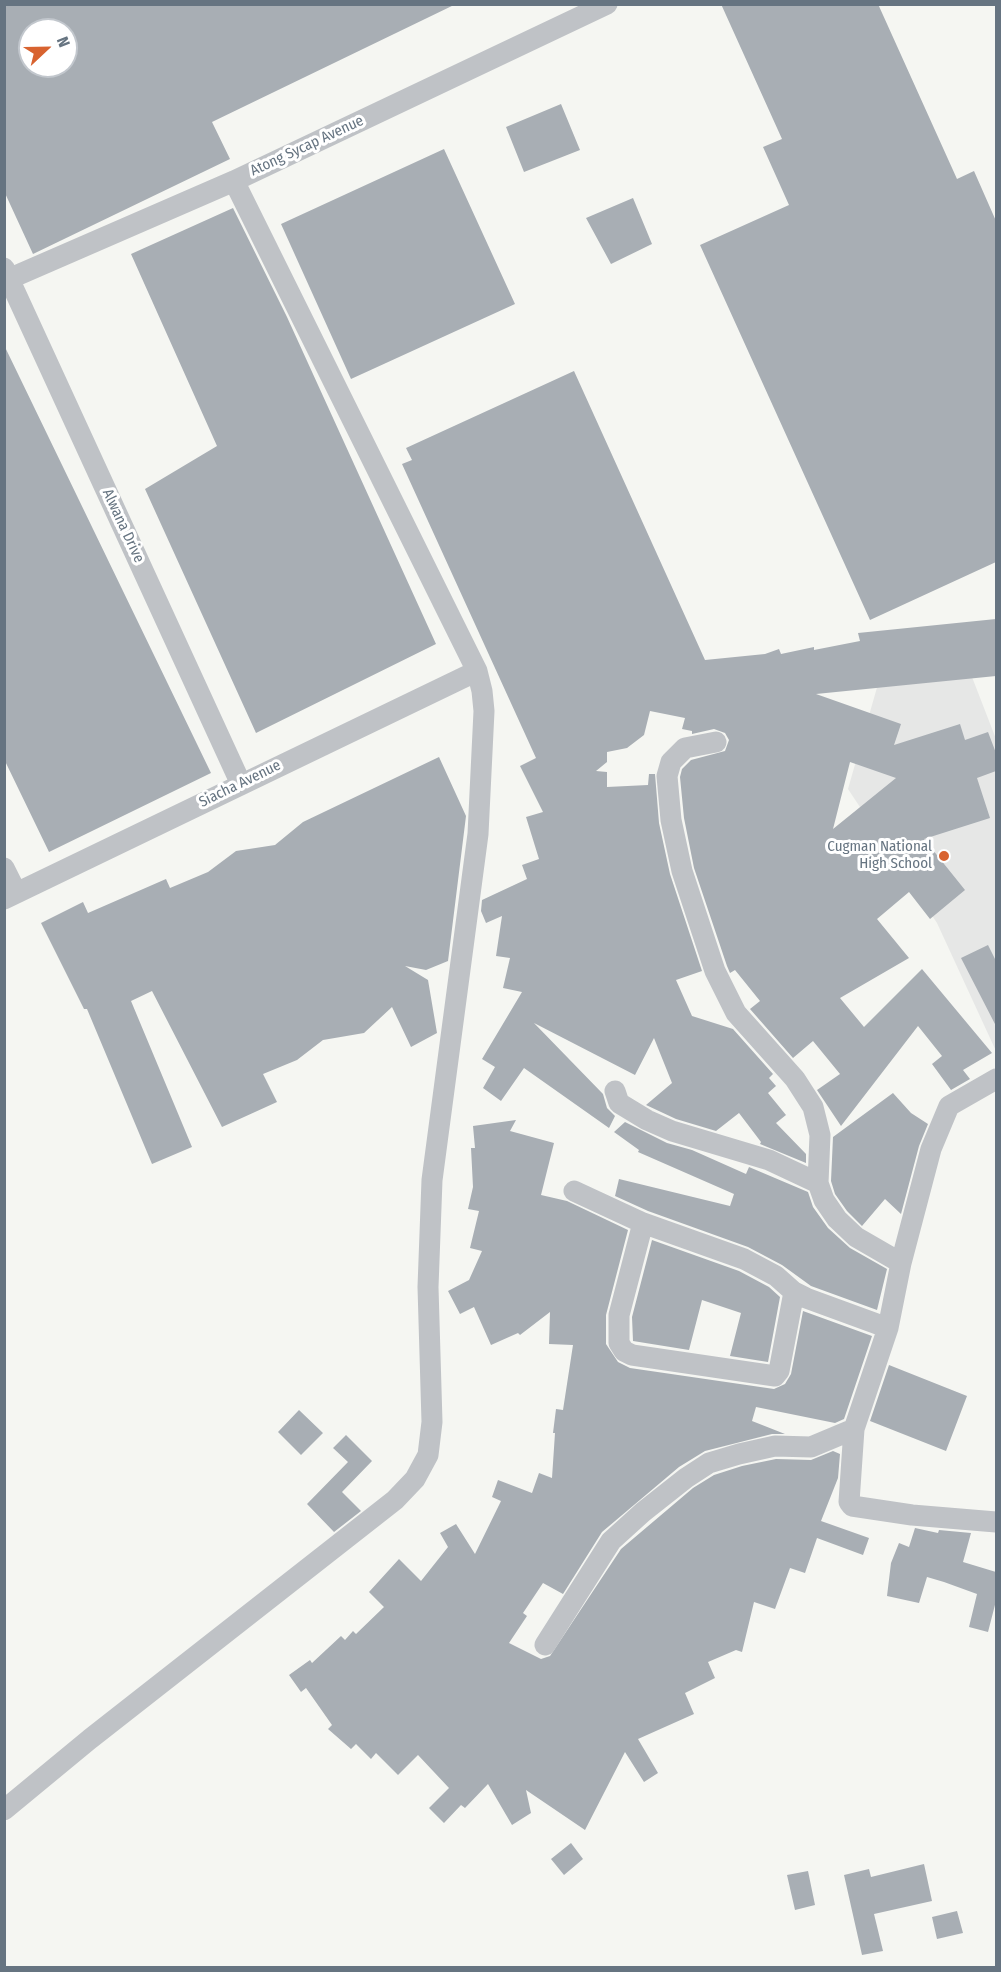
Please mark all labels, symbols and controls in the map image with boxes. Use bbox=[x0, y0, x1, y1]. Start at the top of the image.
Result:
north arrow bbox=[18, 18, 78, 78]
text: N bbox=[53, 34, 74, 50]
street label: Atong Sycap Avenue bbox=[247, 112, 367, 180]
street label: Alwana Drive bbox=[98, 486, 148, 566]
street label: Siacha Avenue bbox=[196, 756, 284, 812]
place label: Cugman National High School bbox=[827, 838, 932, 873]
marker: Cugman National High School bbox=[937, 849, 951, 863]

